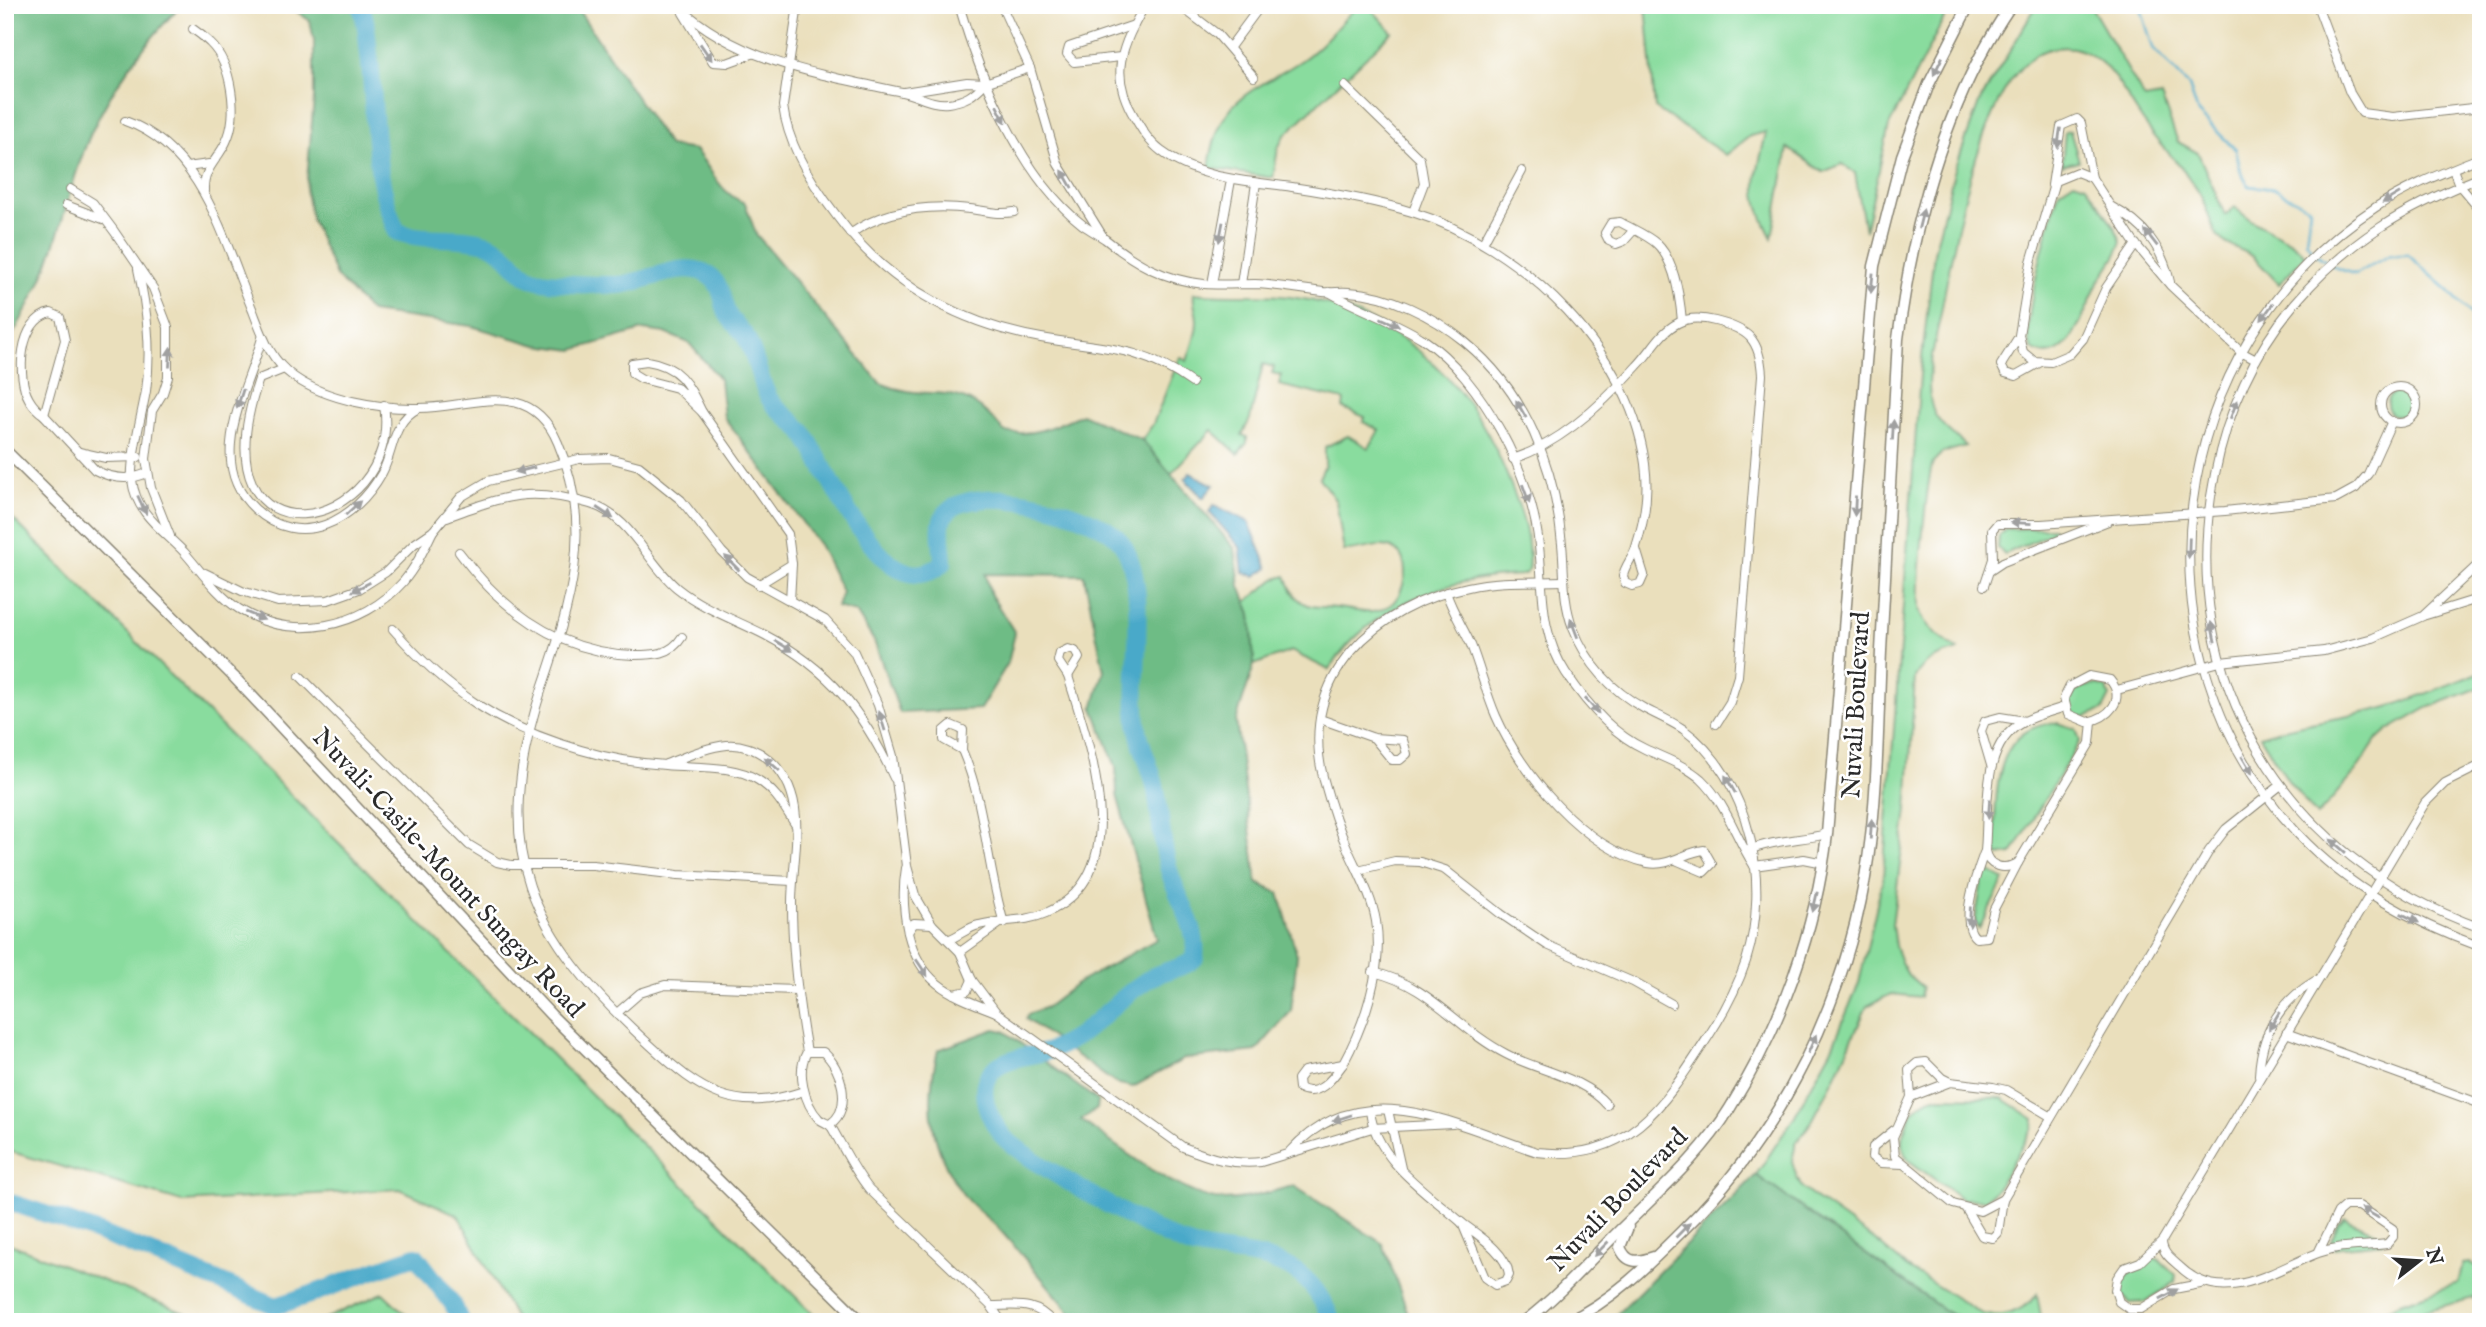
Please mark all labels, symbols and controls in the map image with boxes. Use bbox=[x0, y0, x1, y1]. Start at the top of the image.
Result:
one-way arrow bbox=[699, 43, 713, 61]
one-way arrow bbox=[1933, 56, 1944, 76]
one-way arrow bbox=[995, 104, 1006, 124]
one-way arrow bbox=[2054, 127, 2065, 149]
one-way arrow bbox=[1061, 170, 1073, 189]
one-way arrow bbox=[2381, 191, 2400, 204]
one-way arrow bbox=[1916, 207, 1927, 229]
one-way arrow bbox=[1216, 221, 1227, 243]
one-way arrow bbox=[2143, 229, 2158, 247]
one-way arrow bbox=[1866, 272, 1877, 294]
one-way arrow bbox=[2260, 303, 2274, 321]
one-way arrow bbox=[1380, 316, 1400, 328]
one-way arrow bbox=[164, 346, 175, 368]
one-way arrow bbox=[234, 388, 245, 409]
one-way arrow bbox=[2228, 398, 2239, 419]
one-way arrow bbox=[1515, 400, 1527, 419]
one-way arrow bbox=[1888, 419, 1899, 441]
one-way arrow bbox=[513, 465, 535, 476]
one-way arrow bbox=[1521, 484, 1532, 505]
one-way arrow bbox=[136, 495, 148, 515]
one-way arrow bbox=[1849, 495, 1860, 517]
one-way arrow bbox=[344, 500, 361, 517]
one-way arrow bbox=[596, 506, 615, 519]
one-way arrow bbox=[2010, 518, 2032, 529]
one-way arrow bbox=[2183, 537, 2195, 559]
one-way arrow bbox=[724, 554, 741, 571]
one-way arrow bbox=[350, 581, 370, 593]
one-way arrow bbox=[245, 611, 266, 622]
street label: Nuvali Boulevard bbox=[1835, 611, 1878, 799]
one-way arrow bbox=[1568, 617, 1579, 638]
one-way arrow bbox=[2208, 621, 2219, 643]
one-way arrow bbox=[775, 640, 794, 653]
one-way arrow bbox=[1584, 697, 1600, 715]
one-way arrow bbox=[877, 710, 887, 731]
street label: Nuvali-Casile-Mount Sungay Road bbox=[305, 721, 591, 1025]
one-way arrow bbox=[2240, 755, 2253, 774]
one-way arrow bbox=[764, 756, 781, 772]
one-way arrow bbox=[1724, 775, 1736, 794]
one-way arrow bbox=[1983, 798, 1994, 820]
one-way arrow bbox=[1866, 818, 1877, 840]
one-way arrow bbox=[2329, 839, 2346, 854]
one-way arrow bbox=[1809, 891, 1820, 913]
one-way arrow bbox=[1964, 906, 1975, 928]
one-way arrow bbox=[2400, 913, 2420, 924]
one-way arrow bbox=[915, 959, 929, 977]
one-way arrow bbox=[2268, 1011, 2281, 1030]
one-way arrow bbox=[1807, 1034, 1818, 1055]
one-way arrow bbox=[1332, 1113, 1353, 1124]
street label: Nuvali Boulevard bbox=[1541, 1121, 1695, 1279]
one-way arrow bbox=[2360, 1207, 2380, 1219]
one-way arrow bbox=[1674, 1223, 1691, 1239]
north arrow bbox=[2384, 1226, 2454, 1296]
one-way arrow bbox=[1593, 1241, 1610, 1258]
text: N bbox=[2419, 1244, 2447, 1269]
one-way arrow bbox=[2159, 1288, 2179, 1300]

